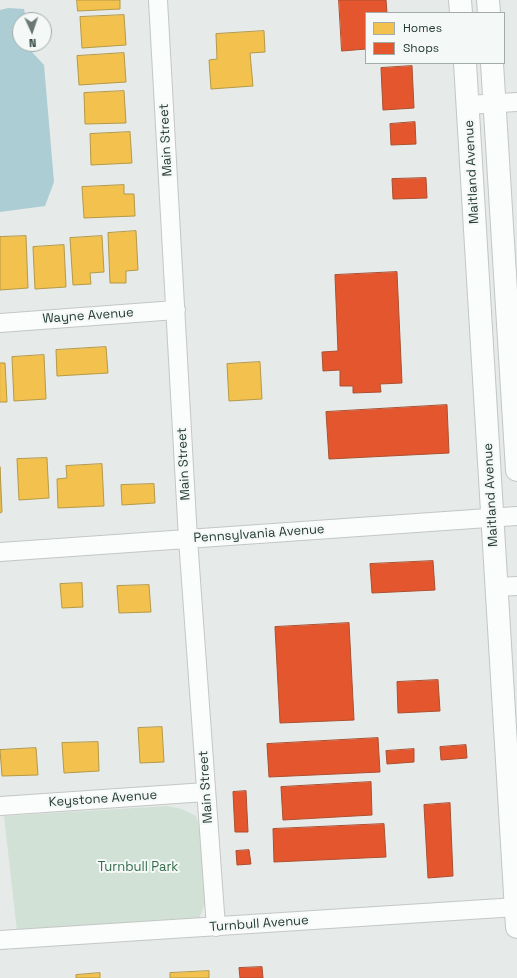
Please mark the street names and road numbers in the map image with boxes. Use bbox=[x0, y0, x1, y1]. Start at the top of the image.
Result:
street label: Main Street bbox=[156, 103, 176, 177]
street label: Maitland Avenue bbox=[461, 120, 483, 224]
street label: Wayne Avenue bbox=[42, 305, 134, 327]
street label: Main Street bbox=[174, 427, 194, 501]
street label: Maitland Avenue bbox=[480, 443, 502, 547]
street label: Pennsylvania Avenue bbox=[193, 522, 325, 546]
street label: Main Street bbox=[196, 750, 216, 824]
street label: Keystone Avenue bbox=[48, 787, 158, 811]
street label: Turnbull Avenue bbox=[209, 913, 309, 935]

